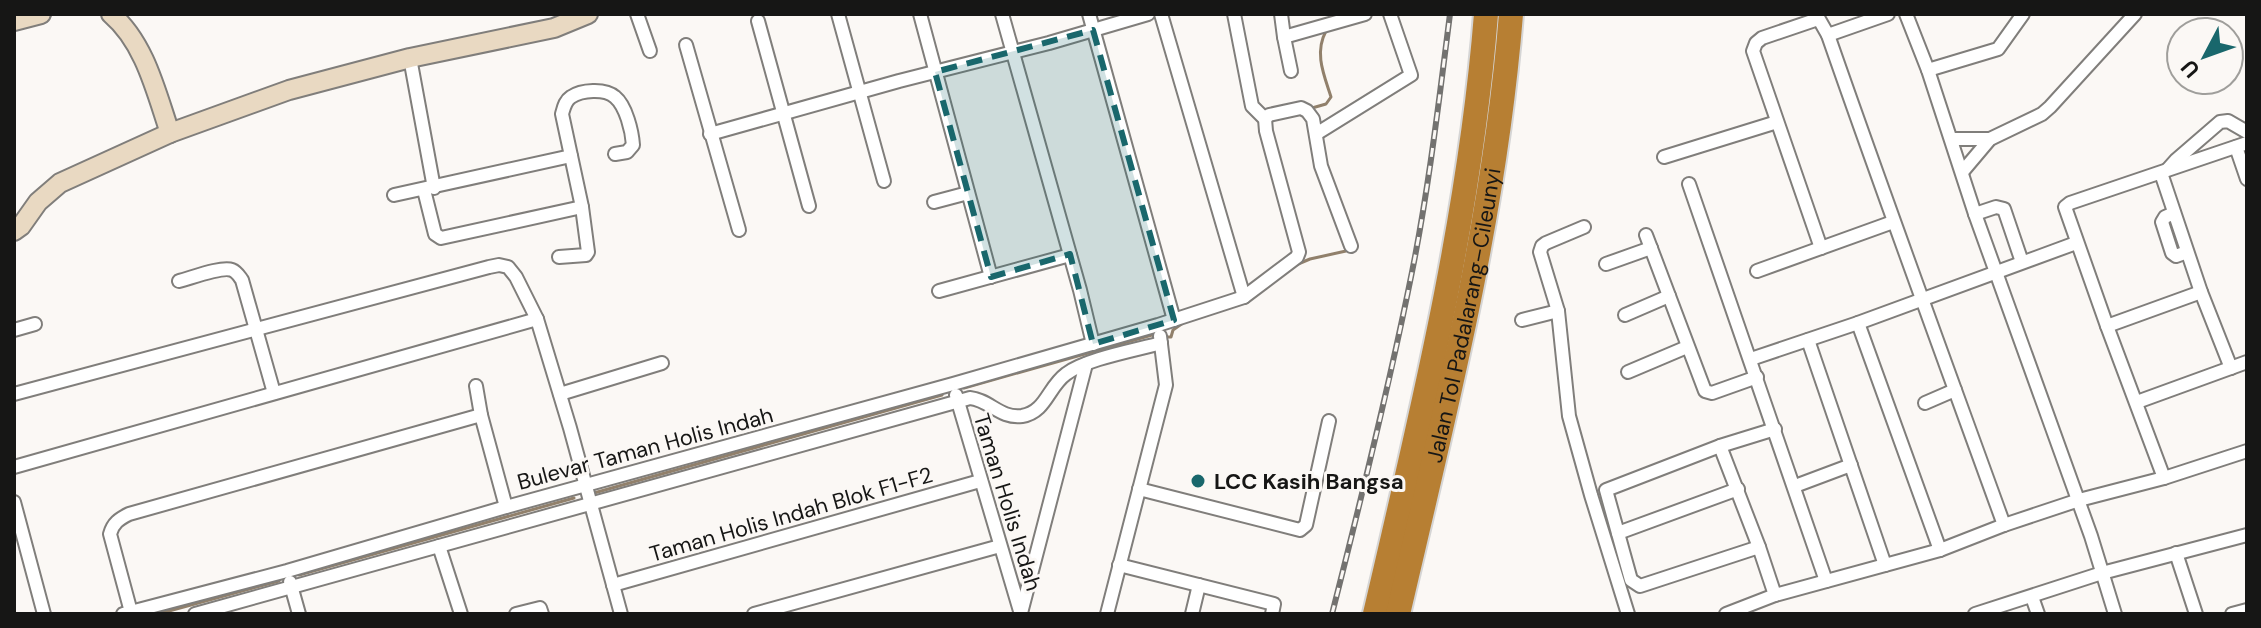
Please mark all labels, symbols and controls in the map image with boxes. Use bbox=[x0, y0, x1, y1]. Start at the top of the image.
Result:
north arrow bbox=[2165, 16, 2245, 96]
text: U bbox=[2174, 54, 2206, 84]
street label: Jalan Tol Padalarang–Cileunyi bbox=[1420, 166, 1508, 466]
street label: Bulevar Taman Holis Indah bbox=[514, 400, 776, 497]
street label: Taman Holis Indah bbox=[967, 410, 1048, 594]
street label: Taman Holis Indah Blok F1-F2 bbox=[646, 460, 936, 569]
place label: LCC Kasih Bangsa bbox=[1214, 467, 1404, 496]
marker: LCC Kasih Bangsa bbox=[1189, 472, 1207, 490]

